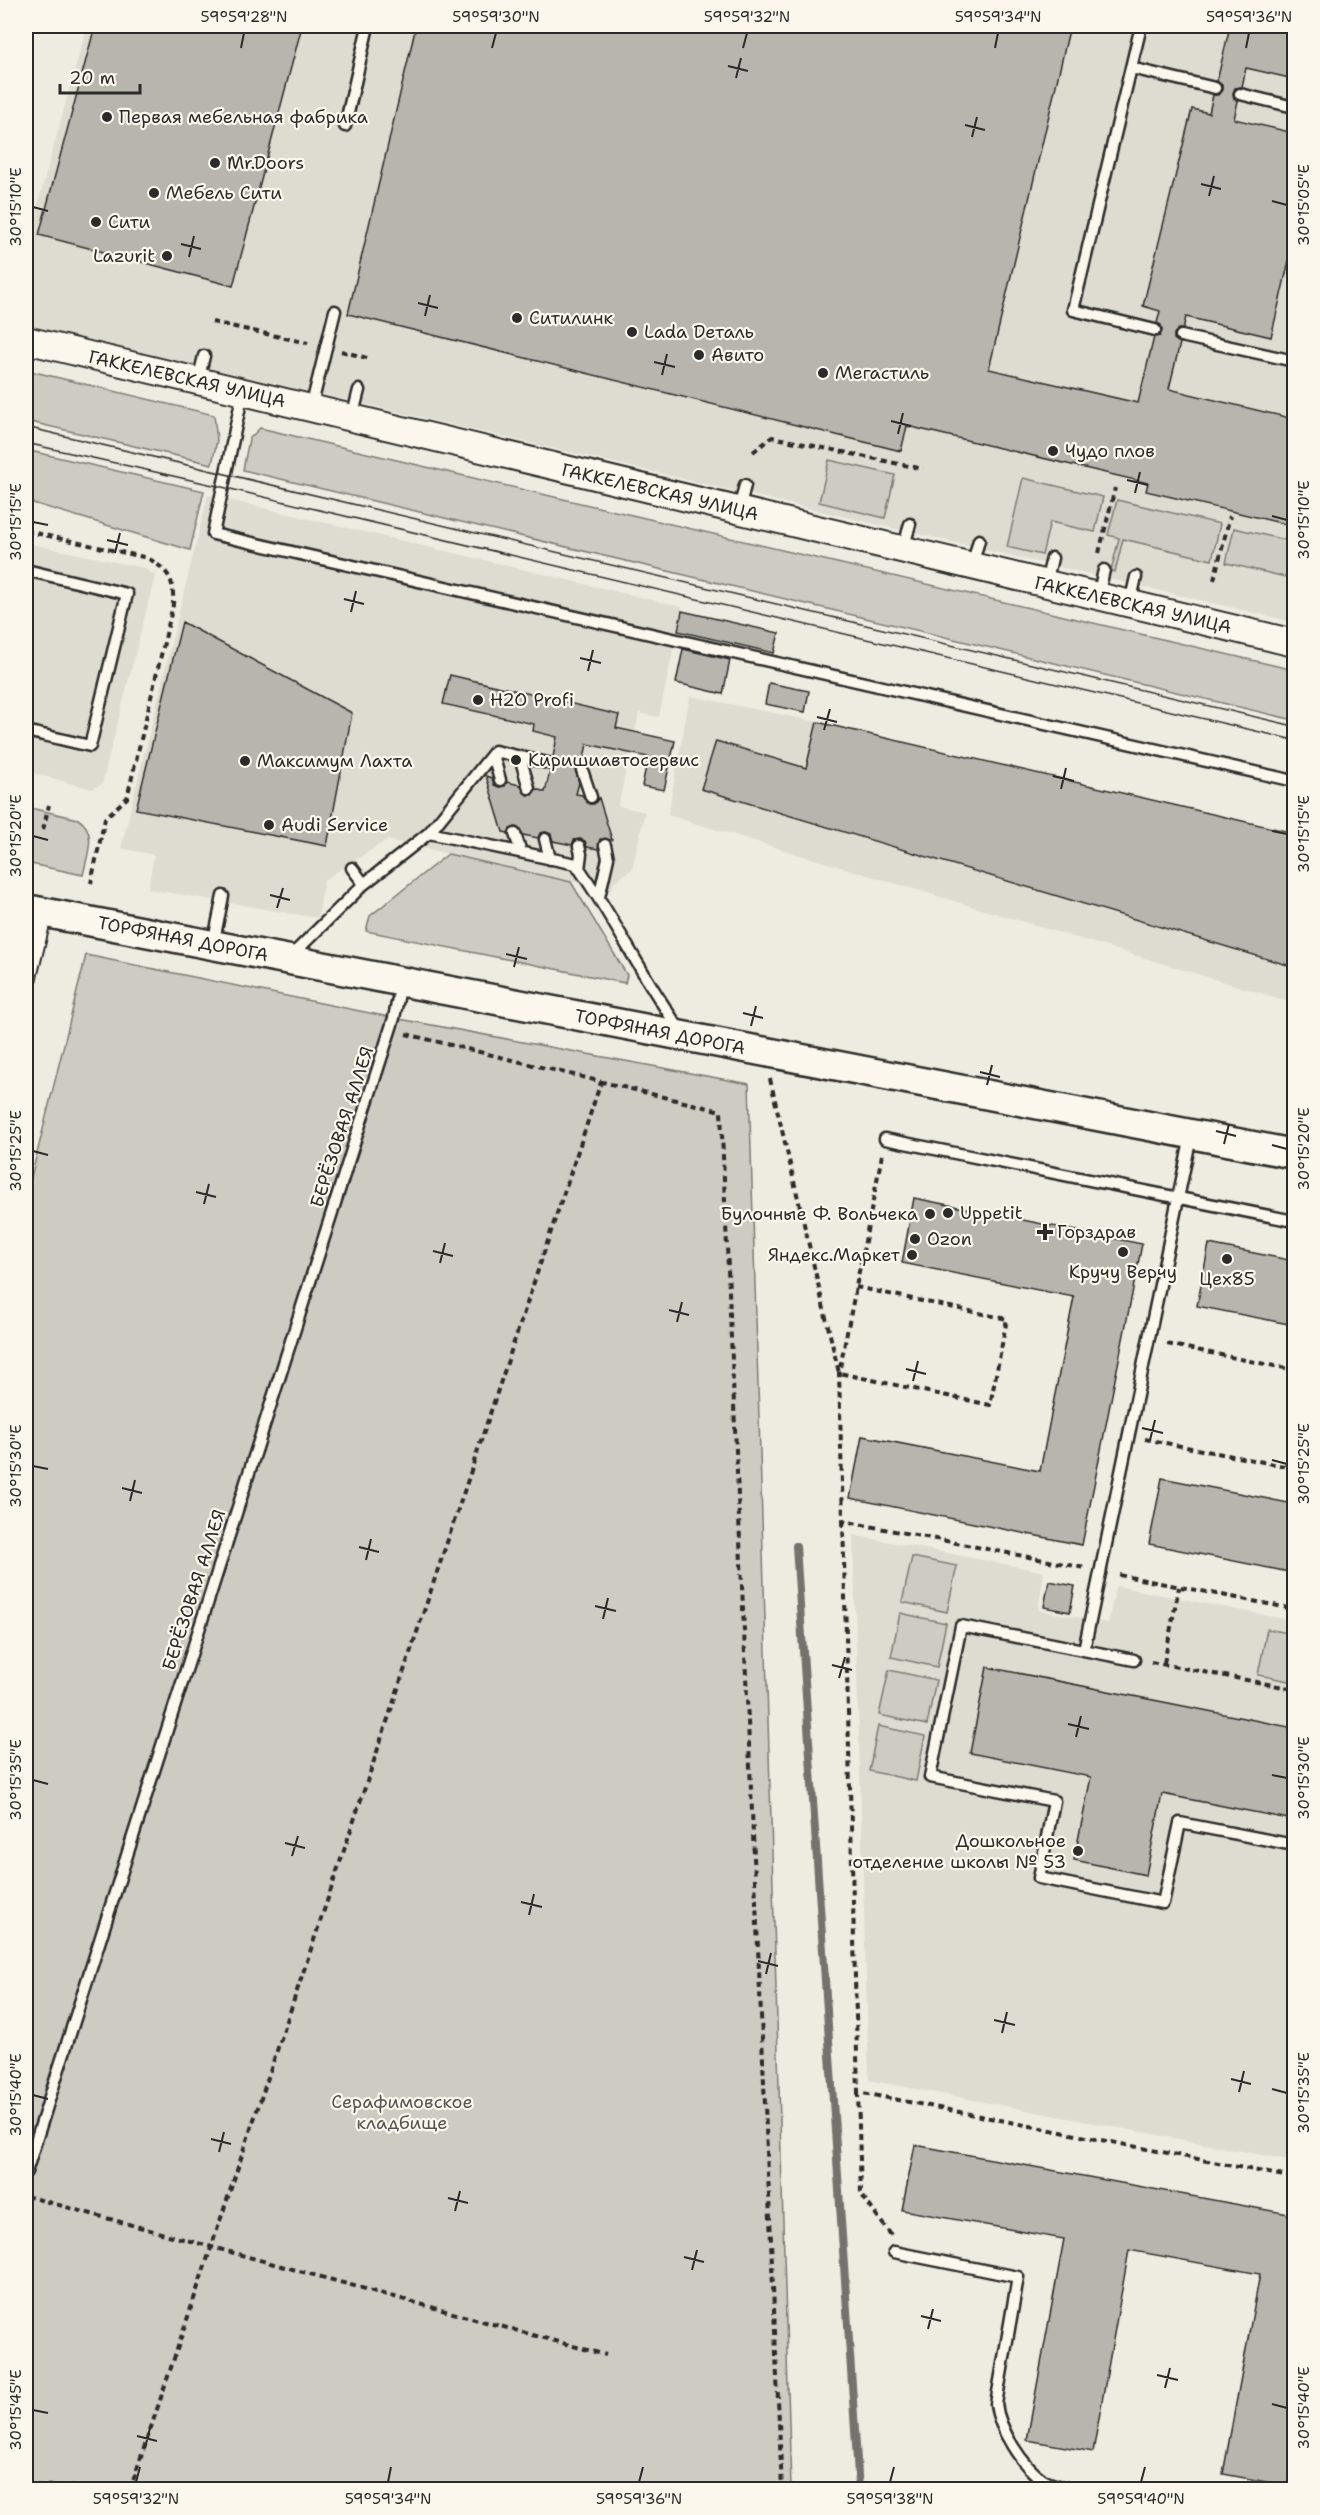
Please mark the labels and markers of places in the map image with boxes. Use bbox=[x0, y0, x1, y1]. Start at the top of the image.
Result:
place label: Первая мебельная фабрика bbox=[119, 105, 368, 129]
marker: Первая мебельная фабрика bbox=[100, 110, 114, 124]
place label: Mr.Doors bbox=[227, 151, 304, 175]
marker: Mr.Doors bbox=[208, 156, 222, 170]
place label: Мебель Сити bbox=[166, 181, 282, 205]
marker: Мебель Сити bbox=[147, 186, 161, 200]
place label: Сити bbox=[108, 210, 150, 234]
marker: Сити bbox=[89, 215, 103, 229]
place label: Lazurit bbox=[93, 244, 155, 268]
marker: Lazurit bbox=[160, 249, 174, 263]
place label: Ситилинк bbox=[529, 306, 614, 330]
marker: Ситилинк bbox=[510, 311, 524, 325]
place label: Lada Dеталь bbox=[644, 320, 754, 344]
marker: Lada Dеталь bbox=[625, 325, 639, 339]
place label: Авито bbox=[711, 343, 764, 367]
marker: Авито bbox=[692, 348, 706, 362]
place label: Мегастиль bbox=[835, 361, 929, 385]
marker: Мегастиль bbox=[816, 366, 830, 380]
place label: Чудо плов bbox=[1065, 439, 1155, 463]
marker: Чудо плов bbox=[1046, 444, 1060, 458]
place label: H2O Profi bbox=[490, 688, 574, 712]
marker: H2O Profi bbox=[471, 693, 485, 707]
place label: Киришиавтосервис bbox=[528, 748, 699, 772]
place label: Максимум Лахта bbox=[257, 749, 412, 773]
marker: Киришиавтосервис bbox=[509, 753, 523, 767]
marker: Максимум Лахта bbox=[238, 754, 252, 768]
place label: Audi Service bbox=[281, 813, 388, 837]
marker: Audi Service bbox=[262, 818, 276, 832]
place label: Uppetit bbox=[960, 1201, 1023, 1225]
place label: Булочные Ф. Вольчека bbox=[721, 1202, 918, 1226]
marker: Uppetit bbox=[941, 1206, 955, 1220]
marker: Булочные Ф. Вольчека bbox=[923, 1207, 937, 1221]
place label: Горздрав bbox=[1057, 1220, 1136, 1244]
marker: Горздрав bbox=[1038, 1225, 1052, 1239]
place label: Ozon bbox=[927, 1227, 972, 1251]
marker: Ozon bbox=[908, 1232, 922, 1246]
place label: Яндекс.Маркет bbox=[768, 1243, 901, 1267]
marker: Кручу Верчу bbox=[1116, 1245, 1130, 1259]
marker: Яндекс.Маркет bbox=[905, 1248, 919, 1262]
marker: Цех85 bbox=[1220, 1252, 1234, 1266]
place label: Кручу Верчу bbox=[1069, 1260, 1177, 1284]
place label: Цех85 bbox=[1199, 1267, 1255, 1291]
place label: Дошкольное отделение школы № 53 bbox=[852, 1829, 1066, 1874]
marker: Дошкольное отделение школы № 53 bbox=[1071, 1844, 1085, 1858]

